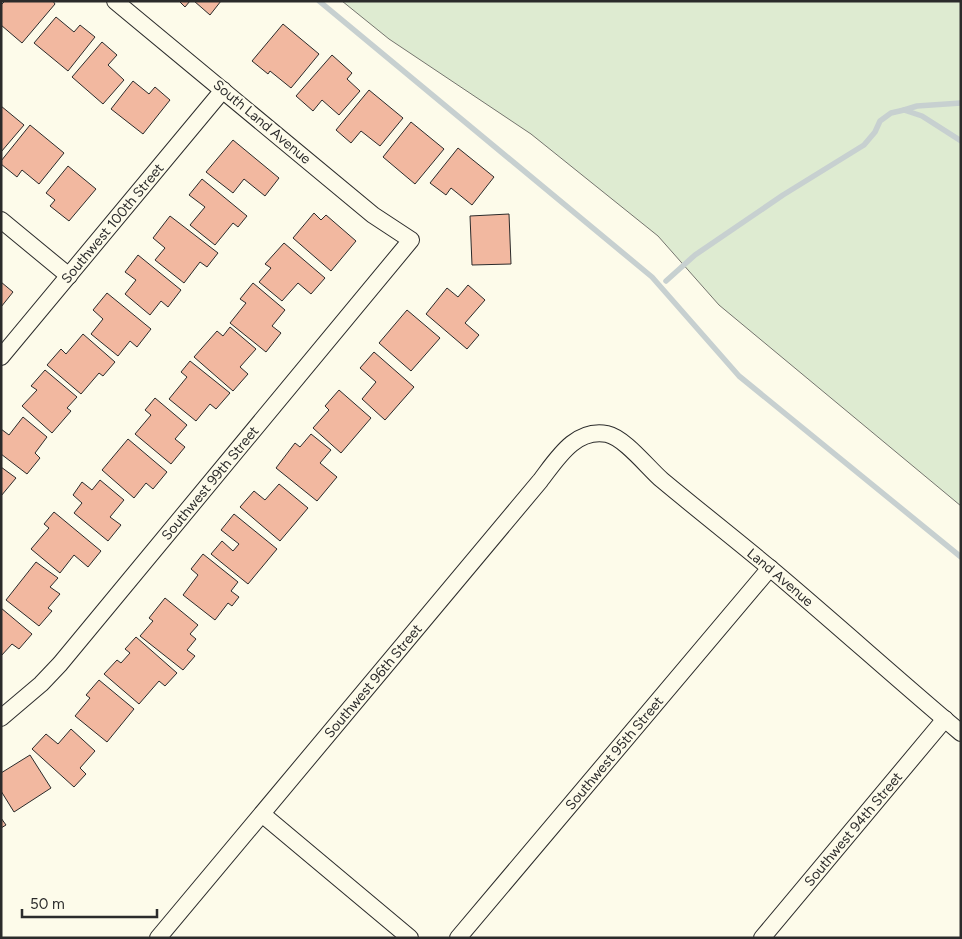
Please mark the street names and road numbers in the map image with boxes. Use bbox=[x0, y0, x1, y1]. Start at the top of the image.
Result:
street label: South Land Avenue bbox=[210, 76, 315, 168]
street label: Southwest 100th Street bbox=[57, 160, 167, 287]
street label: Southwest 99th Street bbox=[158, 423, 262, 544]
street label: Land Avenue bbox=[744, 544, 817, 610]
street label: Southwest 96th Street bbox=[320, 621, 425, 741]
street label: Southwest 95th Street bbox=[561, 693, 667, 813]
street label: Southwest 94th Street bbox=[800, 768, 906, 890]

